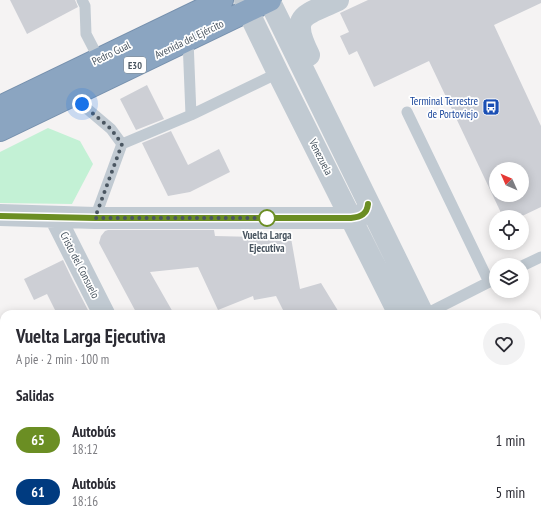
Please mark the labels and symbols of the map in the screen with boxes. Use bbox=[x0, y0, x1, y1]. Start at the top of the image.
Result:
street label: Avenida del Ejército bbox=[152, 16, 226, 62]
street label: Pedro Gual bbox=[89, 37, 133, 68]
road number: E30 bbox=[124, 57, 146, 73]
your location bbox=[72, 94, 92, 114]
place label: Terminal Terrestre de Portoviejo bbox=[410, 94, 478, 121]
bus stop icon: Terminal Terrestre de Portoviejo bbox=[481, 97, 501, 117]
street label: Venezuela bbox=[306, 136, 336, 177]
north arrow bbox=[489, 162, 529, 202]
marker: Vuelta Larga Ejecutiva bbox=[258, 209, 276, 227]
place label: Vuelta Larga Ejecutiva bbox=[241, 228, 292, 255]
street label: Cristo del Consuelo bbox=[57, 229, 103, 301]

